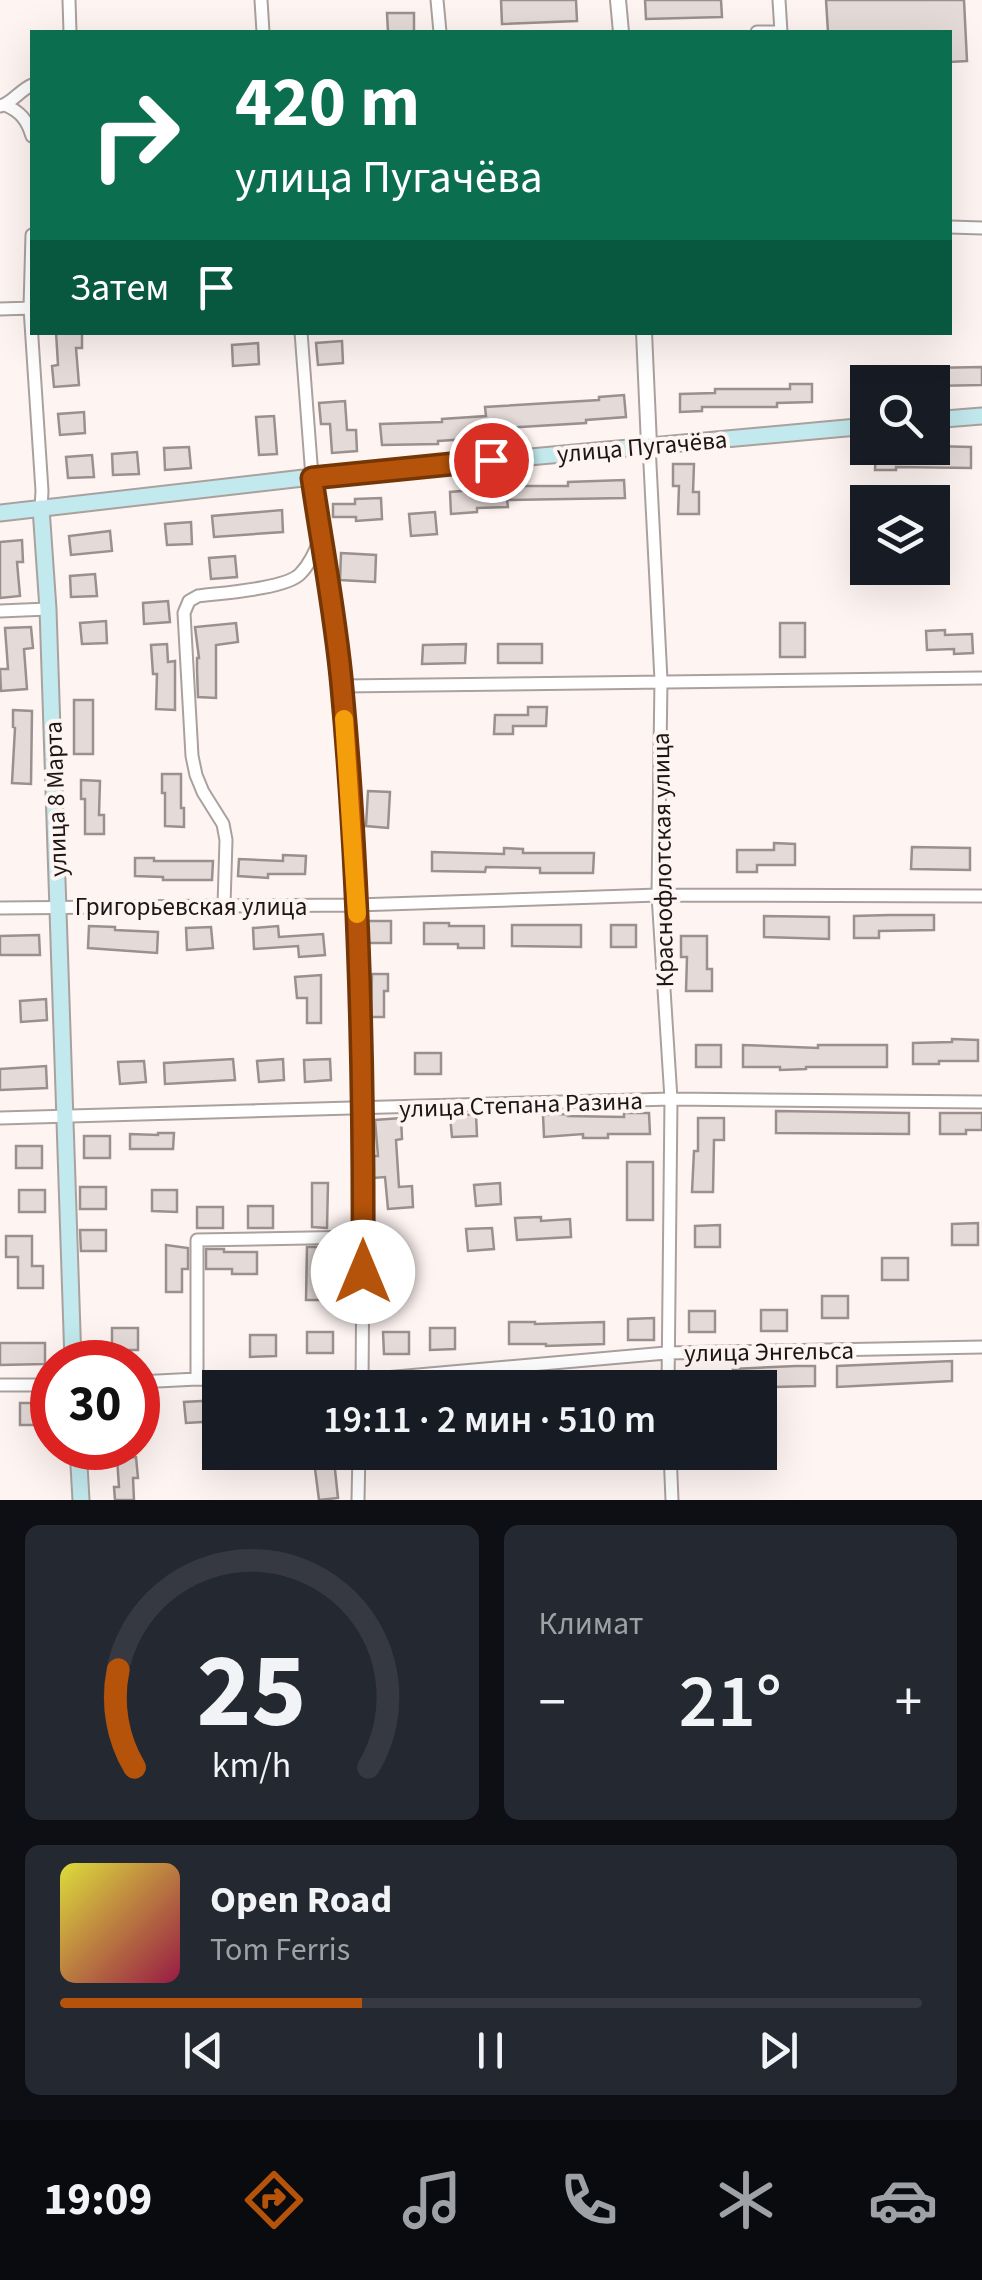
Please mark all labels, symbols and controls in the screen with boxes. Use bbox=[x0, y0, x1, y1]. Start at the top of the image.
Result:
text: 420 m bbox=[235, 53, 420, 153]
icon: right bbox=[70, 70, 200, 200]
text: улица Пугачёва bbox=[235, 146, 543, 210]
icon: arrive bbox=[189, 260, 244, 315]
text: Затем bbox=[70, 261, 169, 315]
map controls bbox=[850, 365, 950, 585]
button: search bbox=[850, 365, 950, 465]
pin bbox=[449, 418, 534, 503]
street label: улица Пугачёва bbox=[555, 422, 729, 472]
icon: arrive bbox=[464, 433, 519, 488]
button: layers bbox=[850, 485, 950, 585]
street label: улица 8 Марта bbox=[35, 721, 77, 877]
street label: Краснофлотская улица bbox=[643, 732, 683, 988]
street label: Григорьевская улица bbox=[75, 889, 307, 925]
street label: улица Степана Разина bbox=[399, 1083, 643, 1127]
position arrow bbox=[311, 1220, 415, 1324]
street label: улица Энгельса bbox=[684, 1333, 854, 1371]
speed limit sign: 30 bbox=[30, 1340, 160, 1470]
text: 19:11 · 2 мин · 510 m bbox=[323, 1393, 656, 1447]
text: Климат bbox=[539, 1601, 643, 1647]
text: 25 bbox=[197, 1619, 307, 1767]
text: 21° bbox=[679, 1649, 782, 1756]
text: − bbox=[539, 1664, 566, 1742]
text: + bbox=[895, 1664, 922, 1742]
text: km/h bbox=[212, 1740, 291, 1791]
text: Open Road bbox=[210, 1873, 392, 1927]
text: Tom Ferris bbox=[210, 1927, 350, 1973]
icon: previous bbox=[176, 2023, 231, 2078]
icon: pause bbox=[463, 2023, 518, 2078]
icon: next bbox=[751, 2023, 806, 2078]
icon: directions bbox=[239, 2165, 309, 2235]
icon: music bbox=[397, 2165, 467, 2235]
icon: phone bbox=[554, 2165, 624, 2235]
icon: climate bbox=[711, 2165, 781, 2235]
icon: car bbox=[868, 2165, 938, 2235]
text: 19:09 bbox=[44, 2168, 152, 2232]

